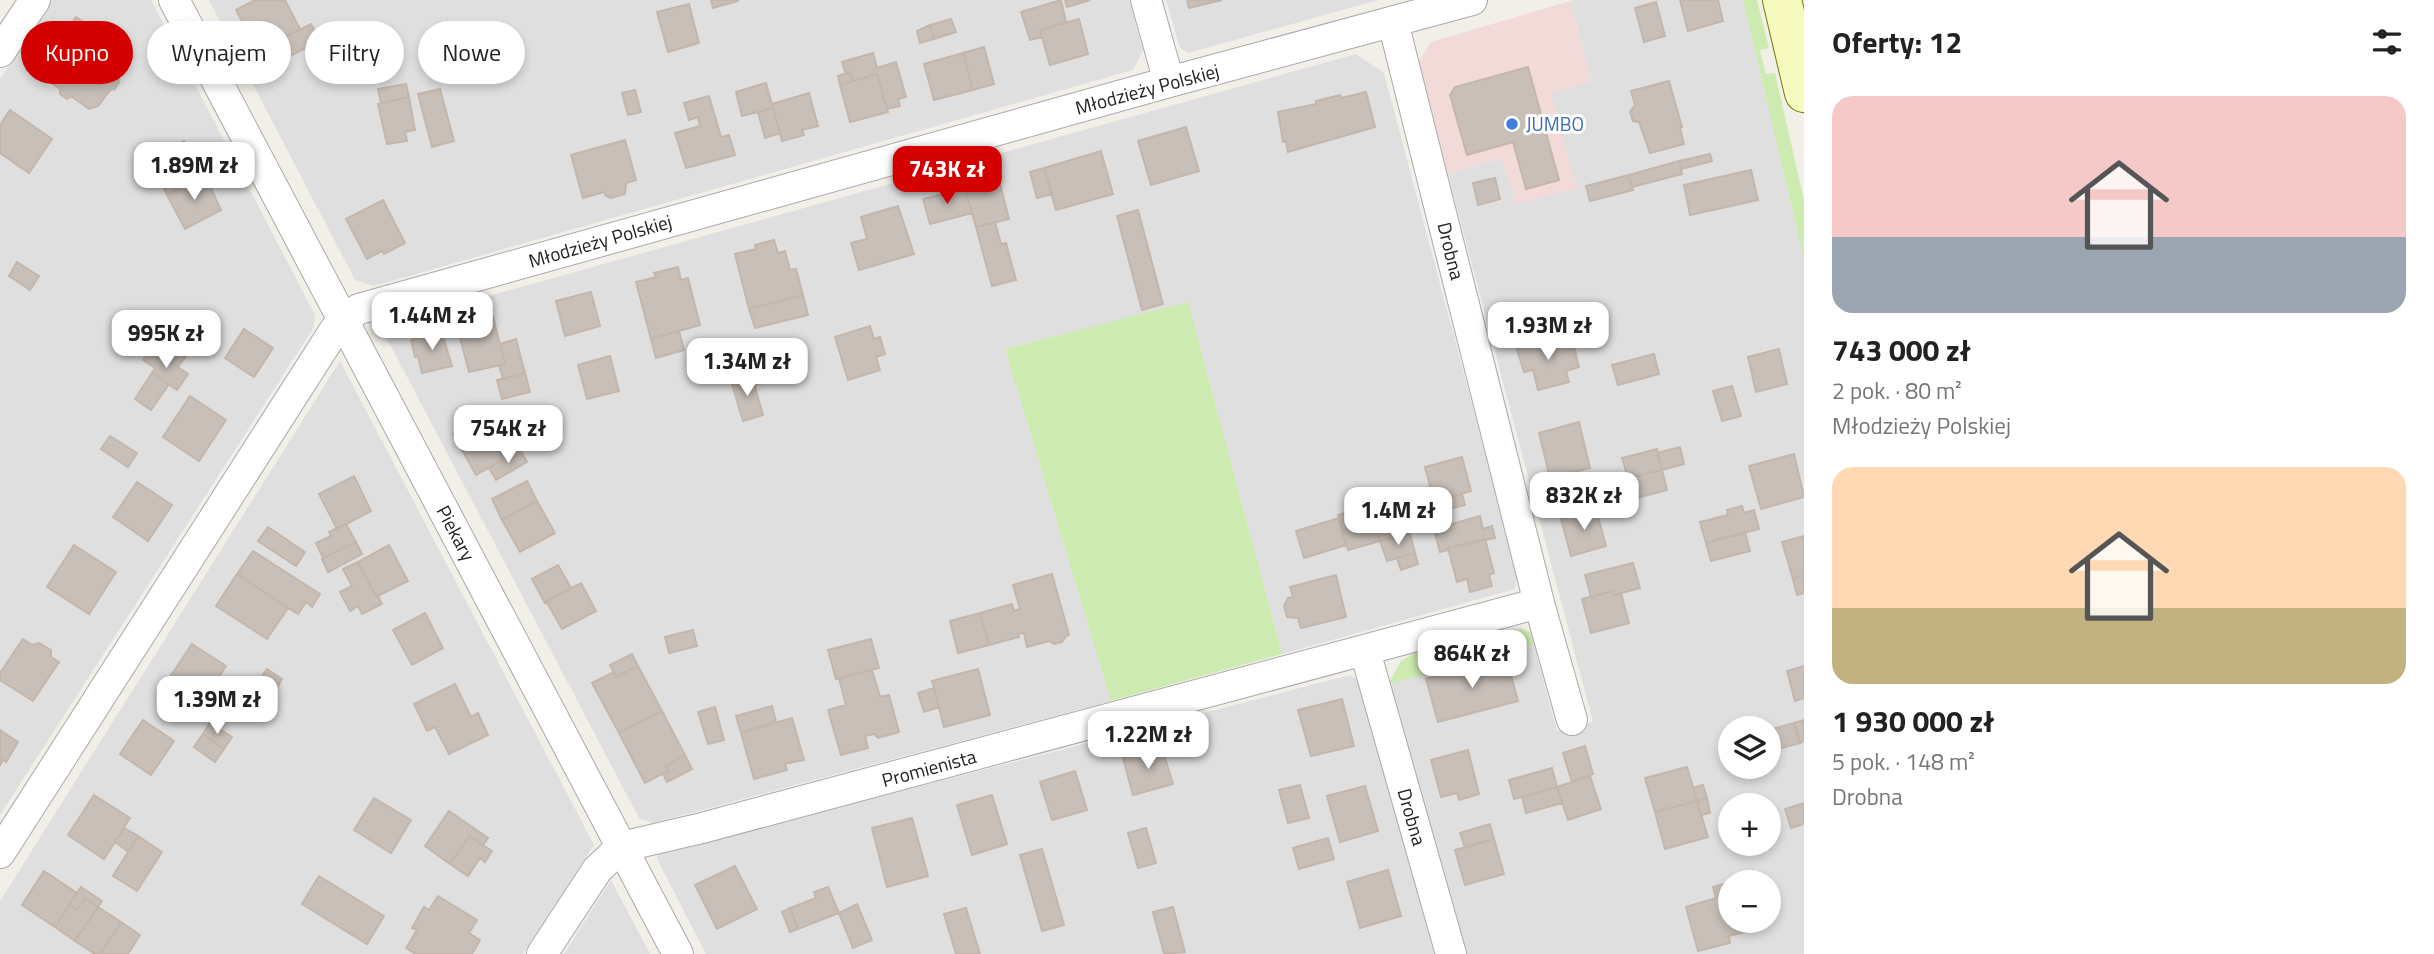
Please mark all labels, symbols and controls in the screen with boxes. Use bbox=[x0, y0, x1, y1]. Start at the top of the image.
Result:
text: Oferty: 12 bbox=[1832, 19, 1962, 65]
chip: Kupno bbox=[21, 21, 133, 84]
chip: Wynajem bbox=[147, 21, 291, 84]
chip: Filtry bbox=[305, 21, 404, 84]
chip: Nowe bbox=[418, 21, 525, 84]
icon: filters bbox=[2368, 23, 2406, 61]
street label: Młodzieży Polskiej bbox=[1072, 55, 1222, 122]
place label: JUMBO bbox=[1526, 109, 1584, 138]
marker: JUMBO bbox=[1504, 116, 1520, 132]
pin: 1.89M zł bbox=[122, 142, 266, 202]
icon: home bbox=[2056, 142, 2182, 268]
pin: 743K zł bbox=[882, 146, 1012, 206]
text: 1.89M zł bbox=[150, 147, 238, 182]
text: 743K zł bbox=[909, 151, 985, 186]
street label: Młodzieży Polskiej bbox=[525, 206, 675, 275]
street label: Drobna bbox=[1430, 219, 1473, 283]
pin: 1.44M zł bbox=[360, 292, 504, 352]
text: 1.44M zł bbox=[388, 297, 476, 332]
pin: 1.93M zł bbox=[1476, 302, 1620, 362]
text: 1.93M zł bbox=[1504, 307, 1592, 342]
pin: 995K zł bbox=[101, 310, 231, 370]
text: 995K zł bbox=[128, 315, 204, 350]
text: 743 000 zł bbox=[1832, 327, 1971, 373]
pin: 1.34M zł bbox=[675, 338, 819, 398]
text: 1.34M zł bbox=[703, 343, 791, 378]
text: 2 pok. · 80 m² bbox=[1832, 373, 1962, 408]
pin: 754K zł bbox=[443, 406, 573, 465]
text: Młodzieży Polskiej bbox=[1832, 408, 2011, 443]
text: 754K zł bbox=[470, 410, 546, 445]
pin: 832K zł bbox=[1519, 472, 1649, 532]
text: 832K zł bbox=[1546, 477, 1622, 512]
pin: 1.4M zł bbox=[1333, 488, 1463, 547]
text: 1.4M zł bbox=[1360, 492, 1436, 527]
street label: Piekary bbox=[430, 500, 483, 566]
icon: home bbox=[2056, 513, 2182, 639]
pin: 864K zł bbox=[1407, 630, 1537, 690]
text: 864K zł bbox=[1434, 635, 1510, 670]
pin: 1.39M zł bbox=[145, 676, 289, 736]
text: 1.39M zł bbox=[173, 681, 261, 716]
text: 1 930 000 zł bbox=[1832, 698, 1994, 744]
pin: 1.22M zł bbox=[1076, 712, 1220, 771]
text: 1.22M zł bbox=[1104, 716, 1192, 751]
map controls bbox=[1718, 716, 1781, 933]
button: layers bbox=[1718, 716, 1781, 779]
street label: Promienista bbox=[878, 741, 980, 794]
text: 5 pok. · 148 m² bbox=[1832, 744, 1975, 779]
text: Drobna bbox=[1832, 779, 1903, 814]
street label: Drobna bbox=[1390, 785, 1435, 849]
button: + bbox=[1718, 793, 1781, 856]
button: − bbox=[1718, 870, 1781, 933]

